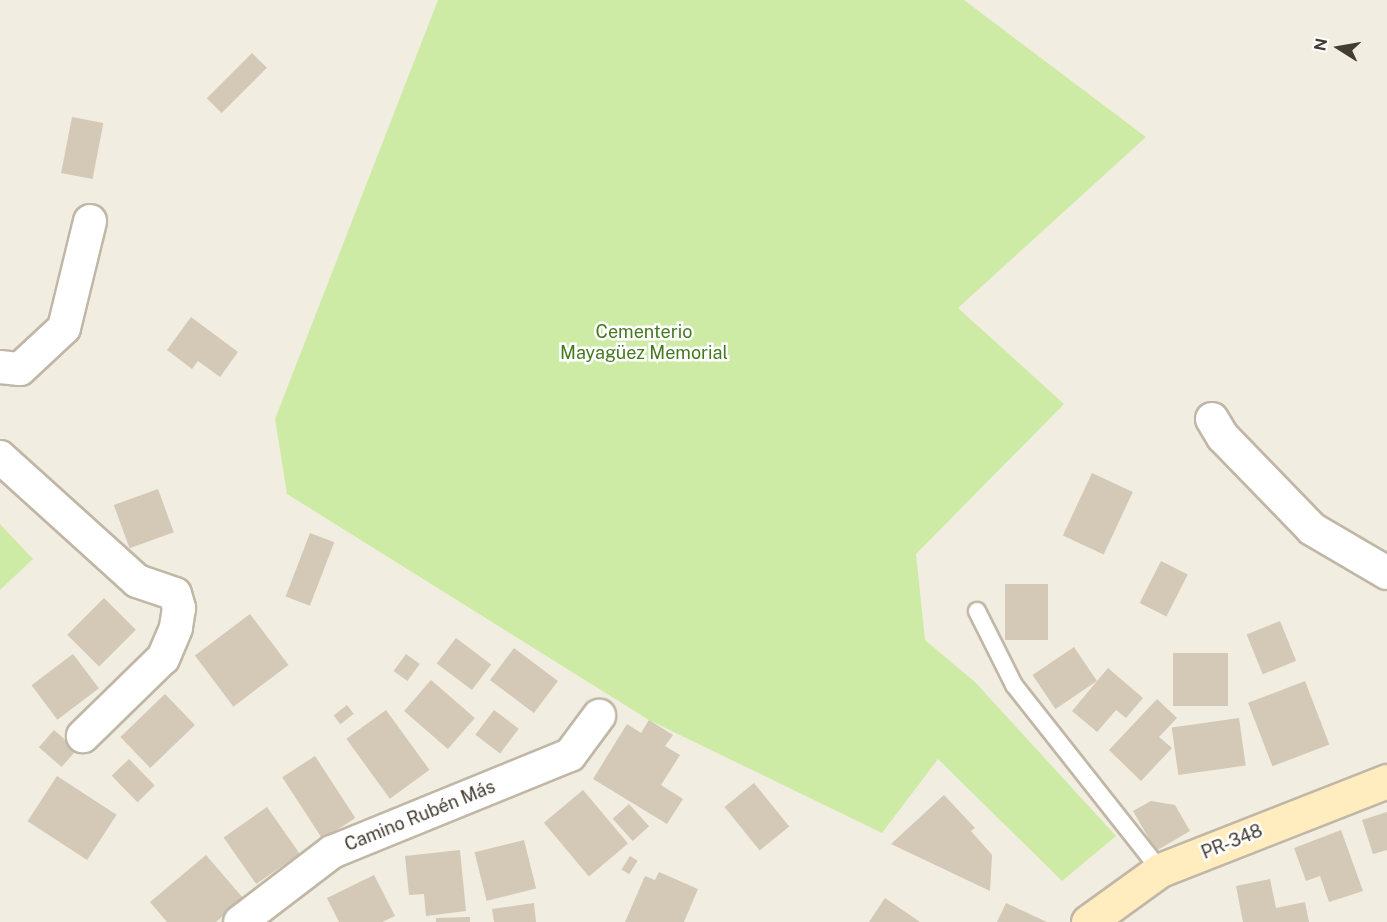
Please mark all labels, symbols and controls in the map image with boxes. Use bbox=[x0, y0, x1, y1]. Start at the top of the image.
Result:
north arrow bbox=[1309, 18, 1369, 78]
text: N bbox=[1310, 37, 1331, 52]
park label: Cementerio Mayagüez Memorial bbox=[560, 322, 728, 364]
street label: Camino Rubén Más bbox=[342, 776, 498, 856]
street label: PR-348 bbox=[1198, 820, 1266, 864]

